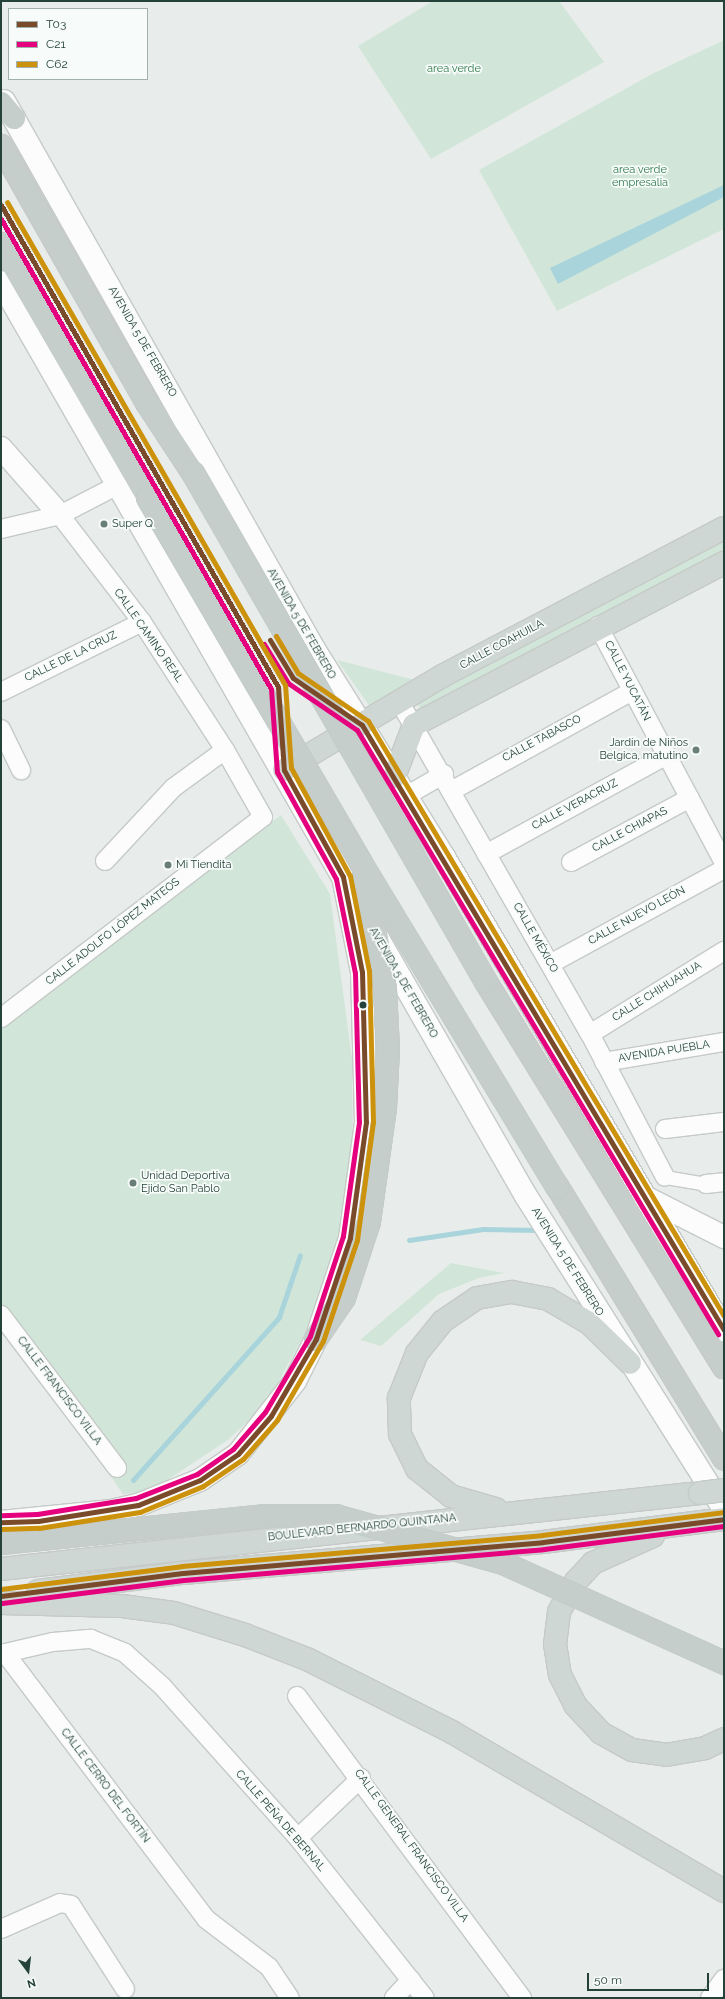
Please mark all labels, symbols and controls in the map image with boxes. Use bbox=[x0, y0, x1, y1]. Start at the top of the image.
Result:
legend bbox=[8, 8, 148, 80]
text: T03 bbox=[46, 17, 66, 31]
text: C21 bbox=[46, 37, 66, 51]
text: C62 bbox=[46, 57, 68, 71]
park label: area verde bbox=[427, 62, 481, 76]
park label: area verde empresalia bbox=[612, 164, 668, 190]
street label: AVENIDA 5 DE FEBRERO bbox=[105, 284, 179, 400]
place label: Super Q bbox=[112, 517, 153, 531]
marker: Super Q bbox=[99, 519, 109, 529]
street label: AVENIDA 5 DE FEBRERO bbox=[264, 566, 338, 682]
street label: CALLE CAMINO REAL bbox=[111, 586, 185, 686]
street label: CALLE COAHUILA bbox=[458, 617, 546, 673]
street label: CALLE DE LA CRUZ bbox=[23, 629, 119, 685]
street label: CALLE YUCATÁN bbox=[601, 638, 653, 724]
street label: CALLE TABASCO bbox=[500, 713, 584, 765]
place label: Jardín de Niños Belgica, matutino bbox=[599, 737, 688, 763]
marker: Jardín de Niños Belgica, matutino bbox=[691, 745, 701, 755]
street label: CALLE VERACRUZ bbox=[530, 777, 620, 833]
street label: CALLE CHIAPAS bbox=[590, 805, 670, 855]
place label: Mi Tiendita bbox=[176, 858, 232, 872]
marker: Mi Tiendita bbox=[163, 860, 173, 870]
street label: CALLE ADOLFO LÓPEZ MATEOS bbox=[43, 875, 183, 989]
street label: CALLE NUEVO LEÓN bbox=[586, 884, 688, 948]
street label: CALLE MÉXICO bbox=[510, 901, 560, 975]
street label: AVENIDA 5 DE FEBRERO bbox=[366, 925, 440, 1041]
street label: CALLE CHIHUAHUA bbox=[610, 959, 704, 1025]
unlabelled marker bbox=[358, 1000, 368, 1010]
street label: AVENIDA PUEBLA bbox=[617, 1038, 711, 1066]
place label: Unidad Deportiva Ejido San Pablo bbox=[141, 1170, 230, 1196]
marker: Unidad Deportiva Ejido San Pablo bbox=[128, 1178, 138, 1188]
street label: AVENIDA 5 DE FEBRERO bbox=[528, 1205, 606, 1319]
street label: CALLE FRANCISCO VILLA bbox=[14, 1334, 104, 1448]
street label: BOULEVARD BERNARDO QUINTANA bbox=[267, 1512, 457, 1544]
street label: CALLE CERRO DEL FORTÍN bbox=[58, 1726, 152, 1846]
street label: CALLE PEÑA DE BERNAL bbox=[232, 1767, 328, 1875]
street label: CALLE GENERAL FRANCISCO VILLA bbox=[351, 1767, 471, 1925]
north arrow bbox=[8, 1951, 48, 1991]
scale bar bbox=[589, 1965, 711, 1991]
text: 50 m bbox=[594, 1973, 622, 1987]
text: N bbox=[25, 1976, 37, 1990]

